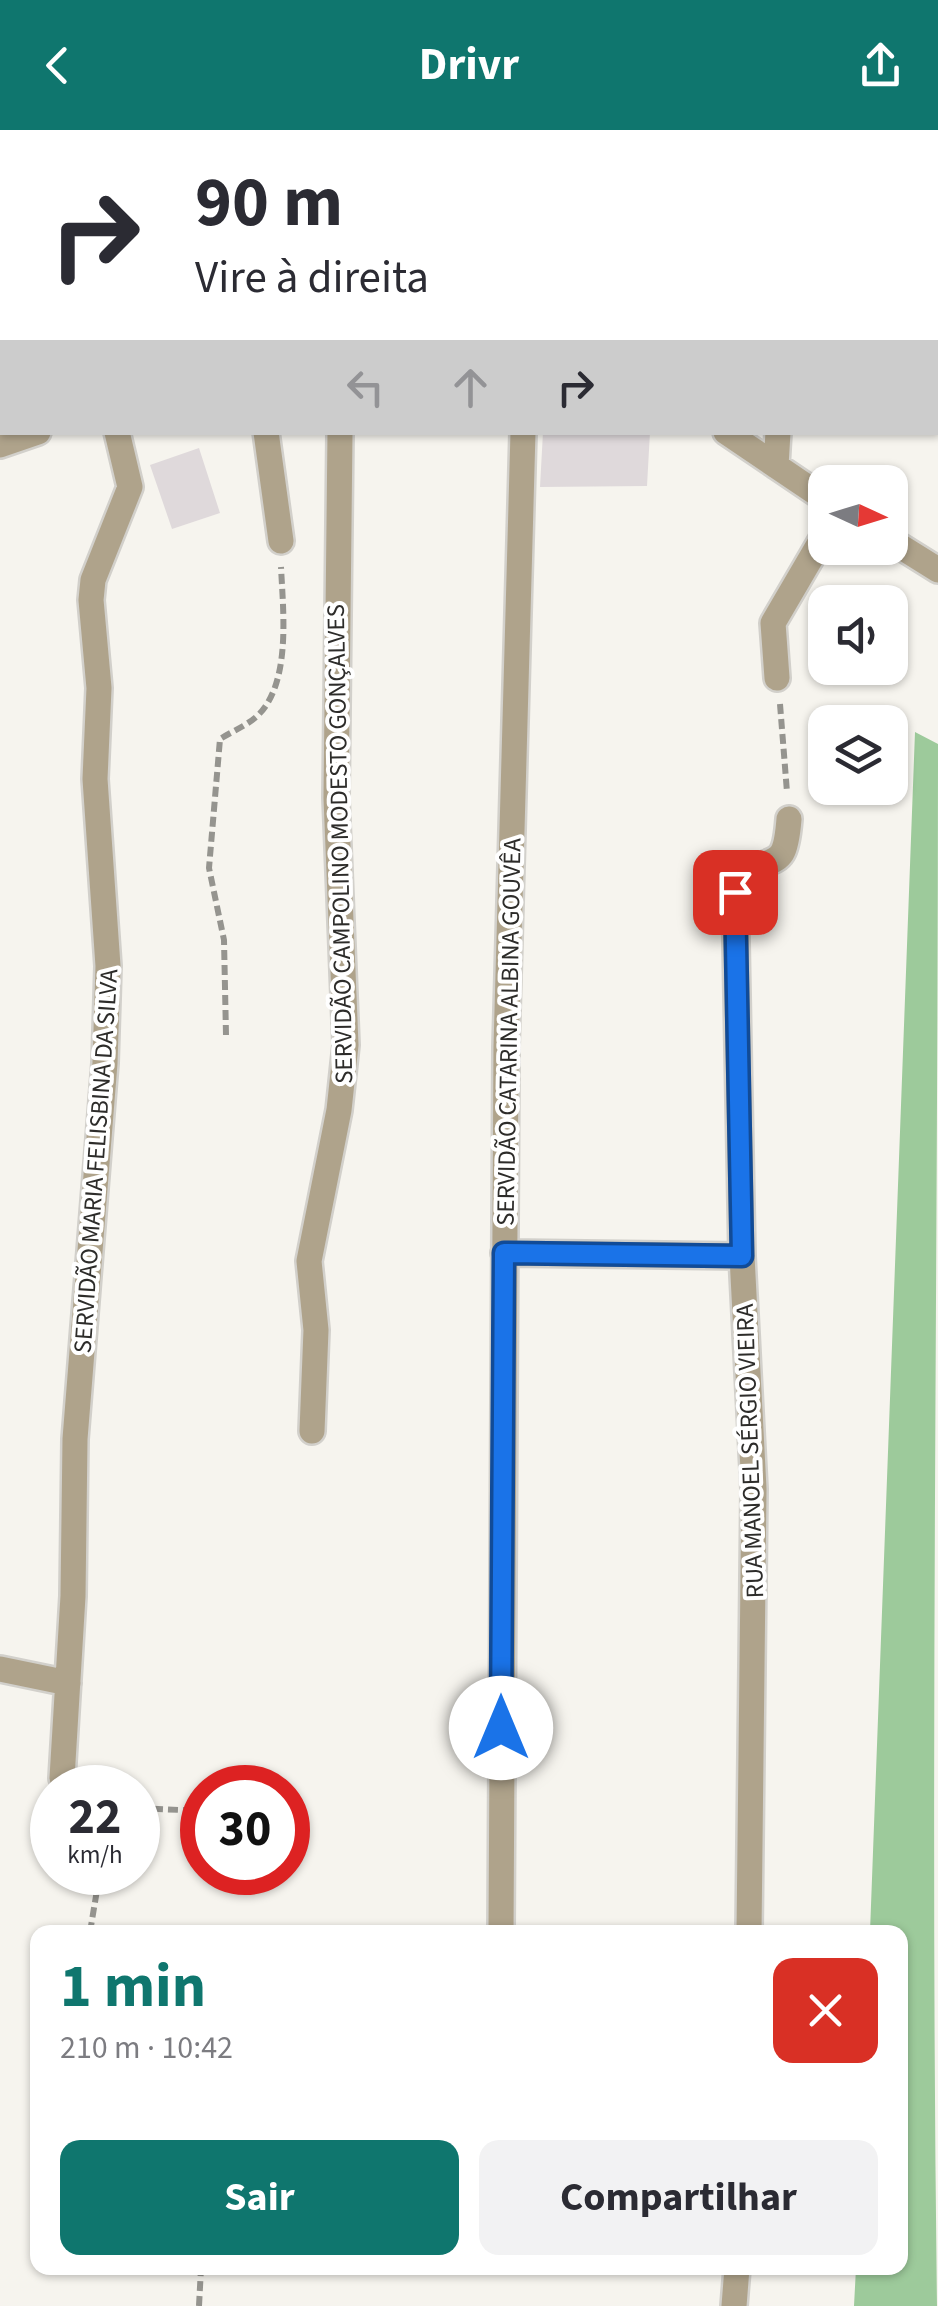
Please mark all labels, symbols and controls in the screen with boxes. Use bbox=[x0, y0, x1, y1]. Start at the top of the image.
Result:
text: Drivr bbox=[419, 33, 519, 97]
icon: back bbox=[30, 38, 85, 93]
icon: share bbox=[853, 38, 908, 93]
text: 90 m bbox=[195, 153, 343, 253]
icon: right bbox=[30, 170, 160, 300]
text: Vire à direita bbox=[195, 246, 429, 310]
icon: left bbox=[338, 360, 393, 415]
icon: ahead bbox=[443, 360, 498, 415]
icon: right bbox=[548, 360, 603, 415]
north arrow bbox=[808, 465, 908, 565]
map controls bbox=[808, 465, 908, 805]
button: sound bbox=[808, 585, 908, 685]
street label: SERVIDÃO CAMPOLINO MODESTO GONÇALVES bbox=[318, 604, 362, 1084]
button: layers bbox=[808, 705, 908, 805]
street label: SERVIDÃO CATARINA ALBINA GOUVÊA bbox=[488, 837, 530, 1226]
pin bbox=[693, 850, 778, 935]
icon: arrive bbox=[708, 865, 763, 920]
street label: SERVIDÃO MARIA FELISBINA DA SILVA bbox=[65, 967, 127, 1354]
street label: RUA MANOEL SÉRGIO VIEIRA bbox=[727, 1303, 773, 1599]
position arrow bbox=[449, 1676, 553, 1780]
speed limit sign: 30 bbox=[180, 1765, 310, 1895]
text: 22 bbox=[69, 1782, 121, 1853]
text: km/h bbox=[67, 1837, 123, 1873]
text: 1 min bbox=[60, 1945, 206, 2030]
button: close bbox=[773, 1958, 878, 2063]
text: 210 m · 10:42 bbox=[60, 2025, 233, 2071]
button: Sair bbox=[60, 2140, 459, 2255]
button: Compartilhar bbox=[479, 2140, 878, 2255]

